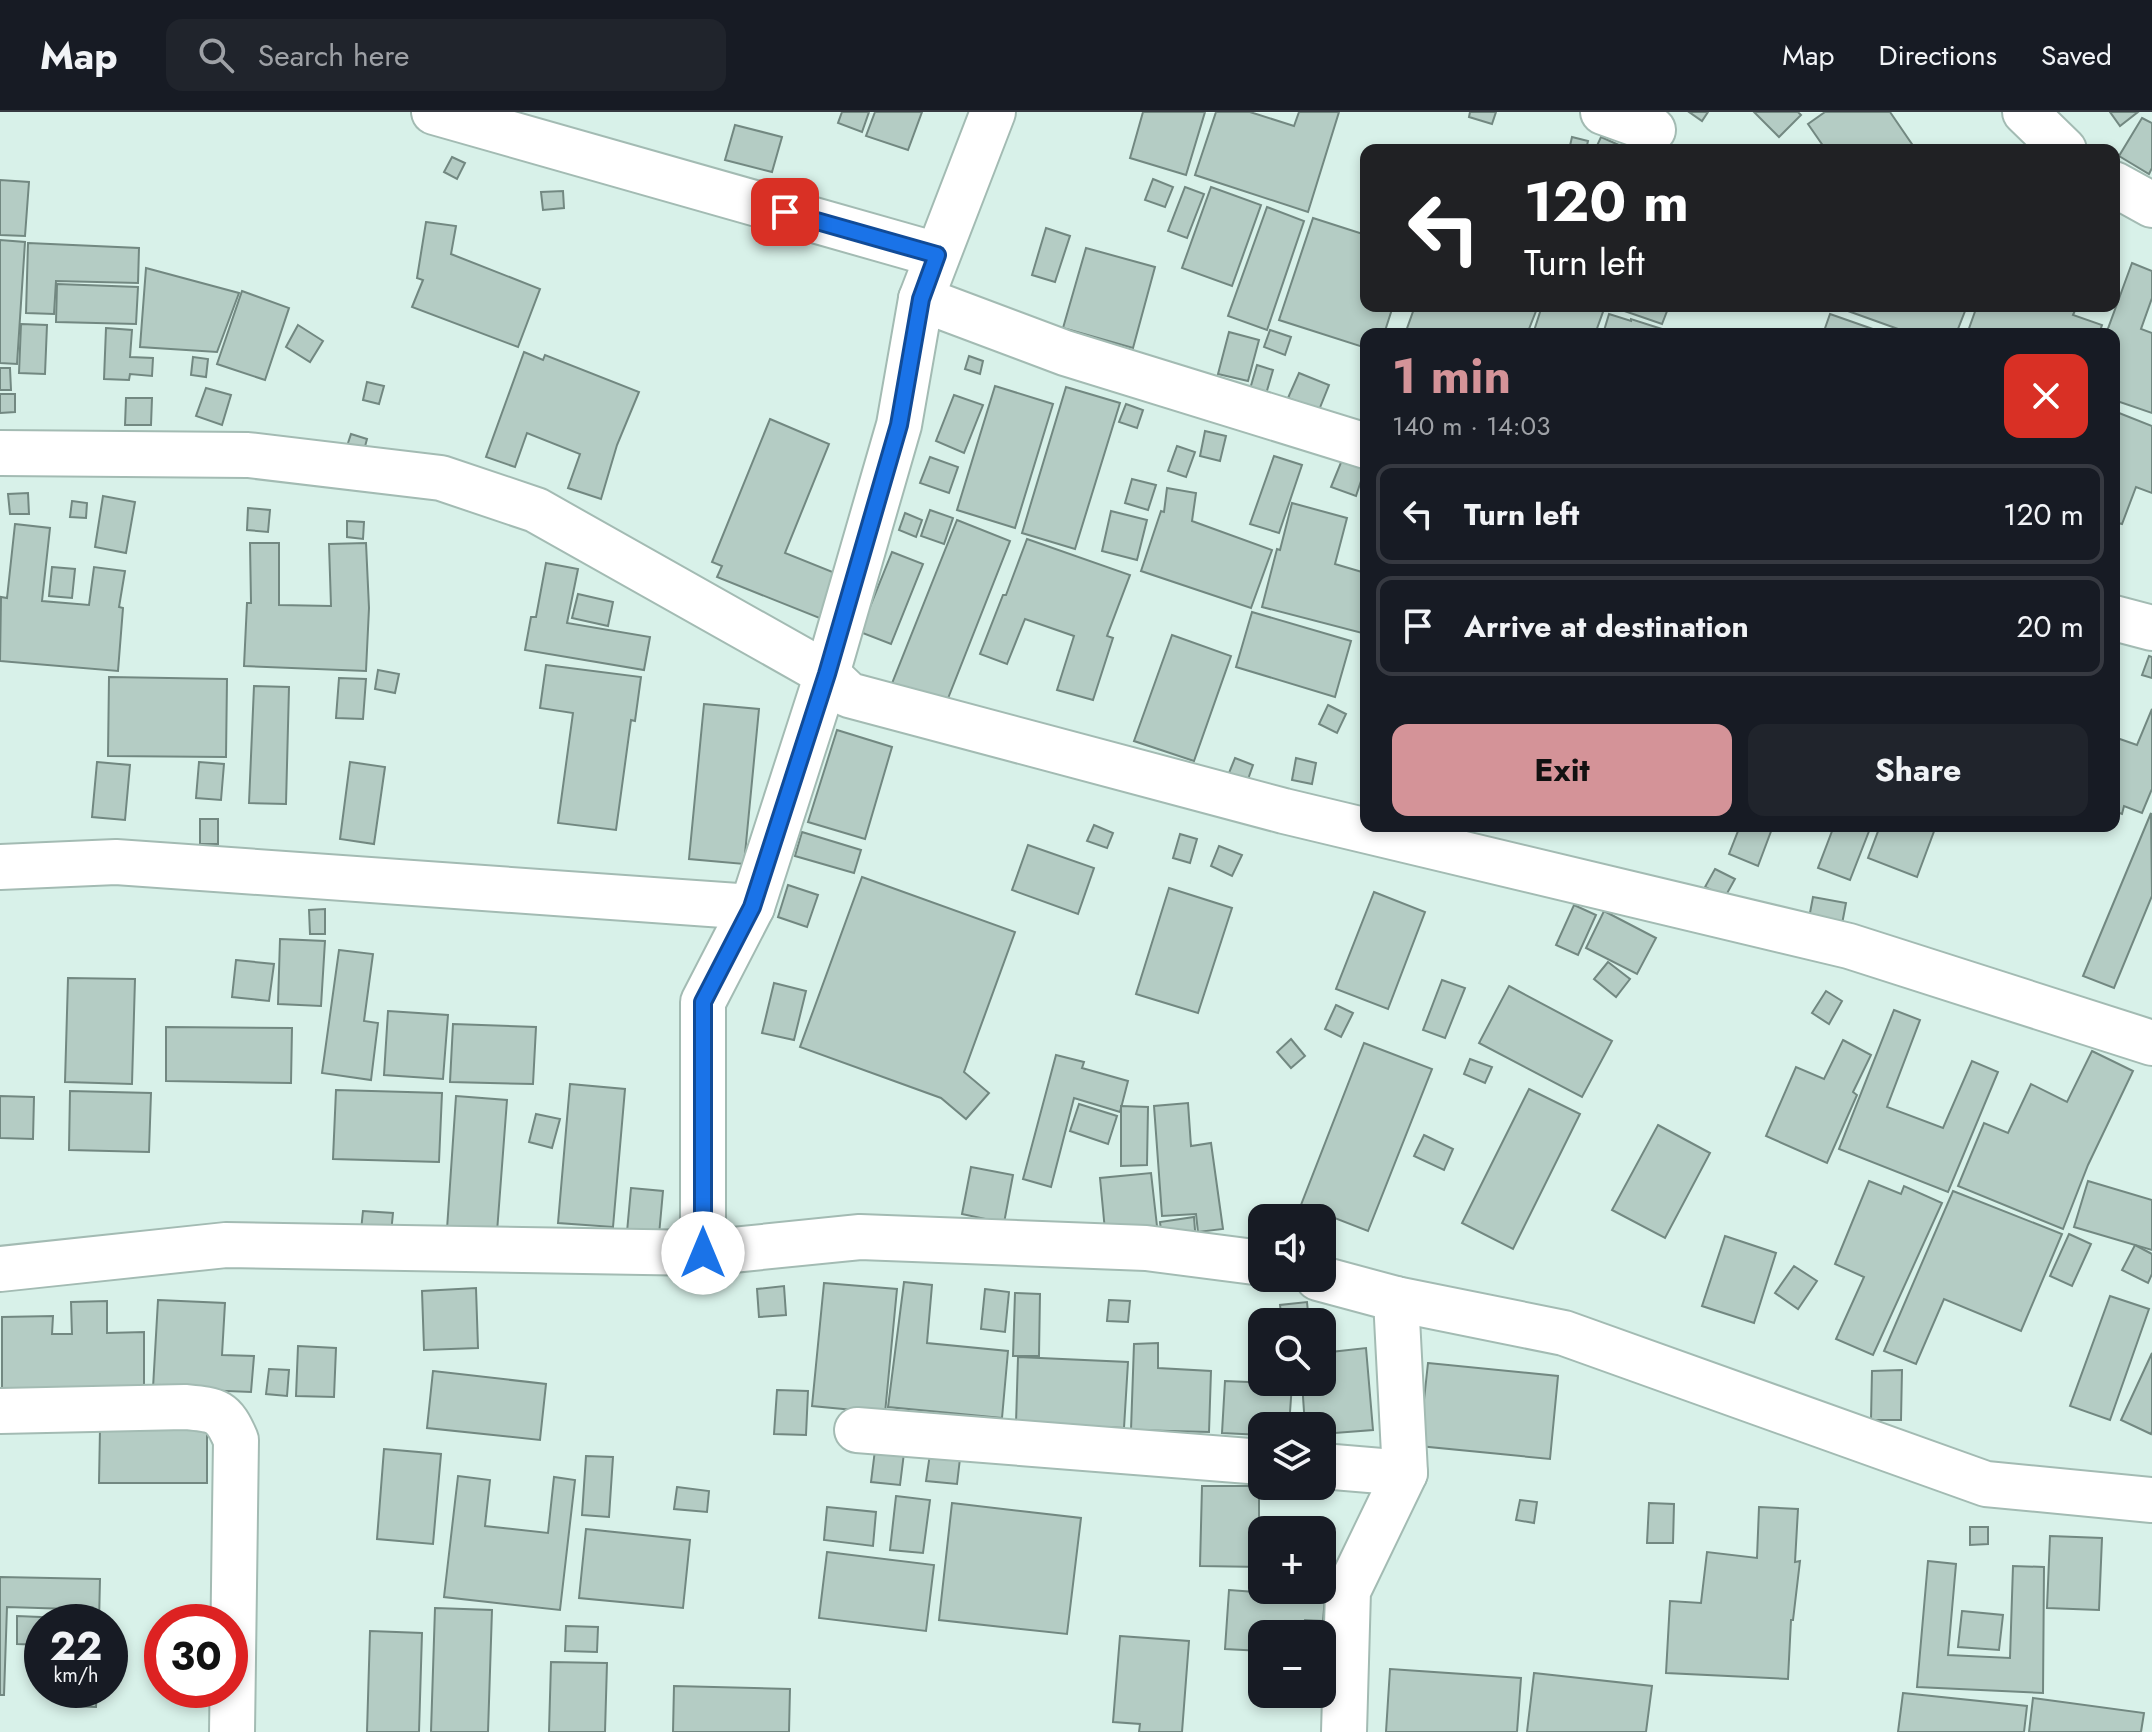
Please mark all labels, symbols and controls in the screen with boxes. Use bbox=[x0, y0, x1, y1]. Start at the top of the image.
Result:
search box bbox=[166, 19, 726, 91]
text: Map bbox=[40, 28, 118, 83]
icon: search bbox=[194, 33, 238, 77]
text: Search here bbox=[258, 34, 410, 77]
text: Map bbox=[1782, 35, 1834, 76]
text: Directions bbox=[1878, 35, 1997, 76]
text: Saved bbox=[2041, 35, 2112, 76]
text: 120 m bbox=[1524, 161, 1689, 242]
icon: left bbox=[1392, 176, 1496, 280]
pin bbox=[751, 178, 819, 246]
icon: arrive bbox=[763, 190, 807, 234]
text: Turn left bbox=[1524, 236, 1645, 288]
text: 1 min bbox=[1392, 342, 1511, 411]
button: close bbox=[2004, 354, 2088, 438]
text: 140 m · 14:03 bbox=[1392, 407, 1550, 445]
icon: left bbox=[1396, 492, 1440, 536]
text: Turn left bbox=[1464, 493, 1579, 536]
text: 120 m bbox=[2003, 493, 2084, 536]
icon: arrive bbox=[1396, 604, 1440, 648]
text: Arrive at destination bbox=[1464, 605, 1749, 648]
text: 20 m bbox=[2017, 605, 2084, 648]
button: Exit bbox=[1392, 724, 1732, 816]
button: Share bbox=[1748, 724, 2088, 816]
map controls bbox=[1248, 1204, 1336, 1708]
button: sound bbox=[1248, 1204, 1336, 1292]
position arrow bbox=[661, 1211, 745, 1295]
button: search bbox=[1248, 1308, 1336, 1396]
button: layers bbox=[1248, 1412, 1336, 1500]
button: + bbox=[1248, 1516, 1336, 1604]
speed limit sign: 30 bbox=[144, 1604, 248, 1708]
text: 22 bbox=[50, 1617, 102, 1675]
button: − bbox=[1248, 1620, 1336, 1708]
text: km/h bbox=[53, 1661, 99, 1690]

